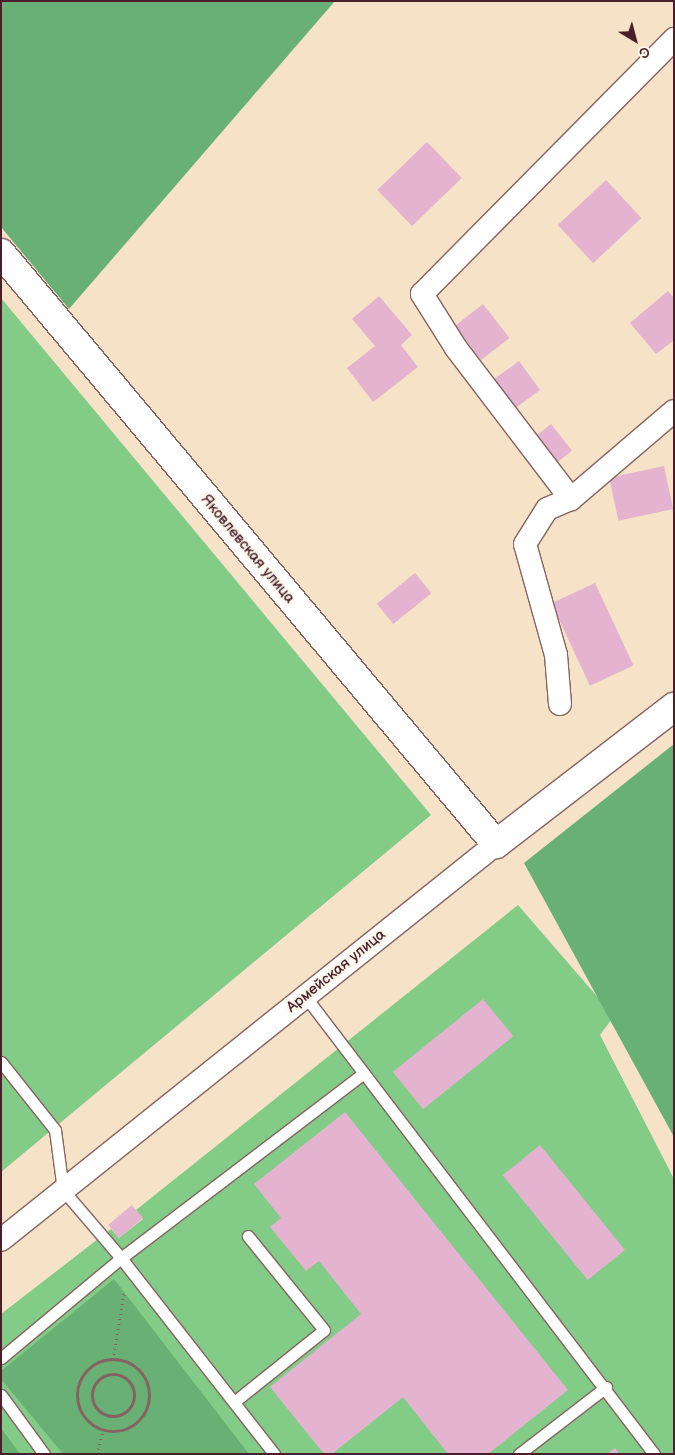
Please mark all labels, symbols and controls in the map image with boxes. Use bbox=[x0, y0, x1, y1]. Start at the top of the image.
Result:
north arrow bbox=[610, 15, 660, 65]
text: С bbox=[635, 43, 653, 62]
street label: Яковлевская улица bbox=[197, 491, 299, 607]
street label: Армейская улица bbox=[283, 926, 389, 1016]

